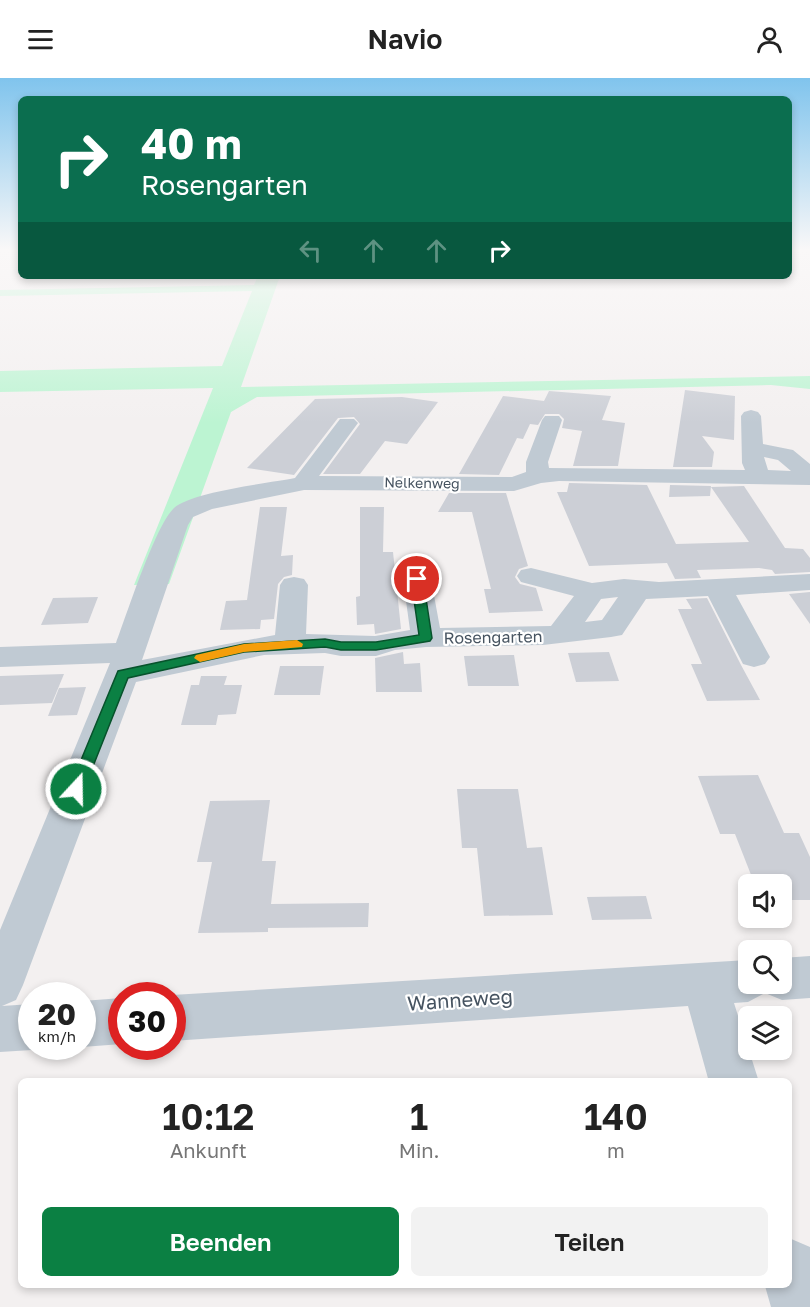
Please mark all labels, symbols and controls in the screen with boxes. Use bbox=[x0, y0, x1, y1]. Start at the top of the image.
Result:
icon: menu bbox=[24, 23, 57, 56]
text: Navio bbox=[368, 23, 442, 55]
icon: person bbox=[753, 23, 786, 56]
text: 40 m bbox=[141, 118, 242, 168]
icon: right bbox=[42, 120, 120, 198]
text: Rosengarten bbox=[141, 169, 308, 201]
icon: left bbox=[294, 234, 327, 267]
icon: ahead bbox=[357, 234, 390, 267]
icon: ahead bbox=[420, 234, 453, 267]
icon: right bbox=[483, 234, 516, 267]
street label: Nelkenweg bbox=[384, 473, 460, 492]
pin bbox=[391, 553, 442, 604]
icon: arrive bbox=[400, 562, 433, 595]
street label: Rosengarten bbox=[443, 626, 543, 648]
position arrow bbox=[44, 757, 108, 821]
map controls bbox=[738, 874, 792, 1060]
button: sound bbox=[738, 874, 792, 928]
button: search bbox=[738, 940, 792, 994]
speed limit sign: 30 bbox=[108, 982, 186, 1060]
street label: Wanneweg bbox=[406, 983, 513, 1015]
text: 20 bbox=[38, 996, 76, 1032]
button: layers bbox=[738, 1006, 792, 1060]
text: km/h bbox=[38, 1027, 76, 1045]
text: 10:12 bbox=[162, 1095, 254, 1138]
text: 1 bbox=[410, 1095, 428, 1138]
text: 140 bbox=[584, 1095, 648, 1138]
text: Ankunft bbox=[170, 1138, 247, 1162]
text: Min. bbox=[399, 1138, 440, 1162]
text: m bbox=[607, 1138, 625, 1162]
button: Beenden bbox=[42, 1207, 399, 1276]
button: Teilen bbox=[411, 1207, 768, 1276]

